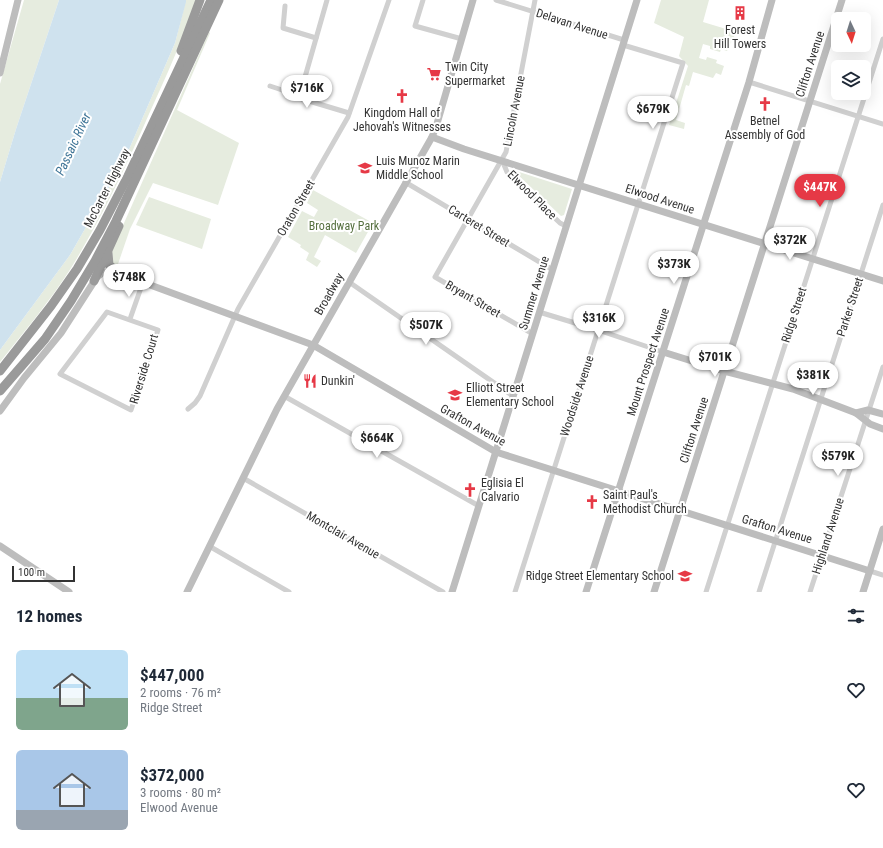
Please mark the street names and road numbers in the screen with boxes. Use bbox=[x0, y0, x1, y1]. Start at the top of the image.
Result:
street label: Delavan Avenue bbox=[534, 6, 610, 42]
street label: Clifton Avenue bbox=[793, 29, 827, 99]
street label: Lincoln Avenue bbox=[500, 74, 528, 148]
street label: McCarter Highway bbox=[81, 146, 133, 230]
street label: Elwood Place bbox=[505, 168, 560, 223]
street label: Oraton Street bbox=[274, 177, 318, 239]
street label: Elwood Avenue bbox=[624, 181, 697, 217]
street label: Carteret Street bbox=[446, 202, 513, 250]
street label: Summer Avenue bbox=[516, 254, 552, 332]
street label: Broadway bbox=[311, 270, 347, 318]
street label: Parker Street bbox=[834, 275, 866, 338]
street label: Bryant Street bbox=[443, 278, 503, 321]
street label: Ridge Street bbox=[778, 285, 810, 345]
street label: Mount Prospect Avenue bbox=[624, 306, 672, 418]
street label: Riverside Court bbox=[127, 332, 161, 406]
street label: Woodside Avenue bbox=[557, 354, 597, 438]
street label: Clifton Avenue bbox=[677, 395, 711, 465]
street label: Grafton Avenue bbox=[438, 401, 508, 449]
street label: Highland Avenue bbox=[809, 496, 847, 576]
street label: Montclair Avenue bbox=[304, 508, 382, 562]
street label: Grafton Avenue bbox=[740, 512, 814, 546]

